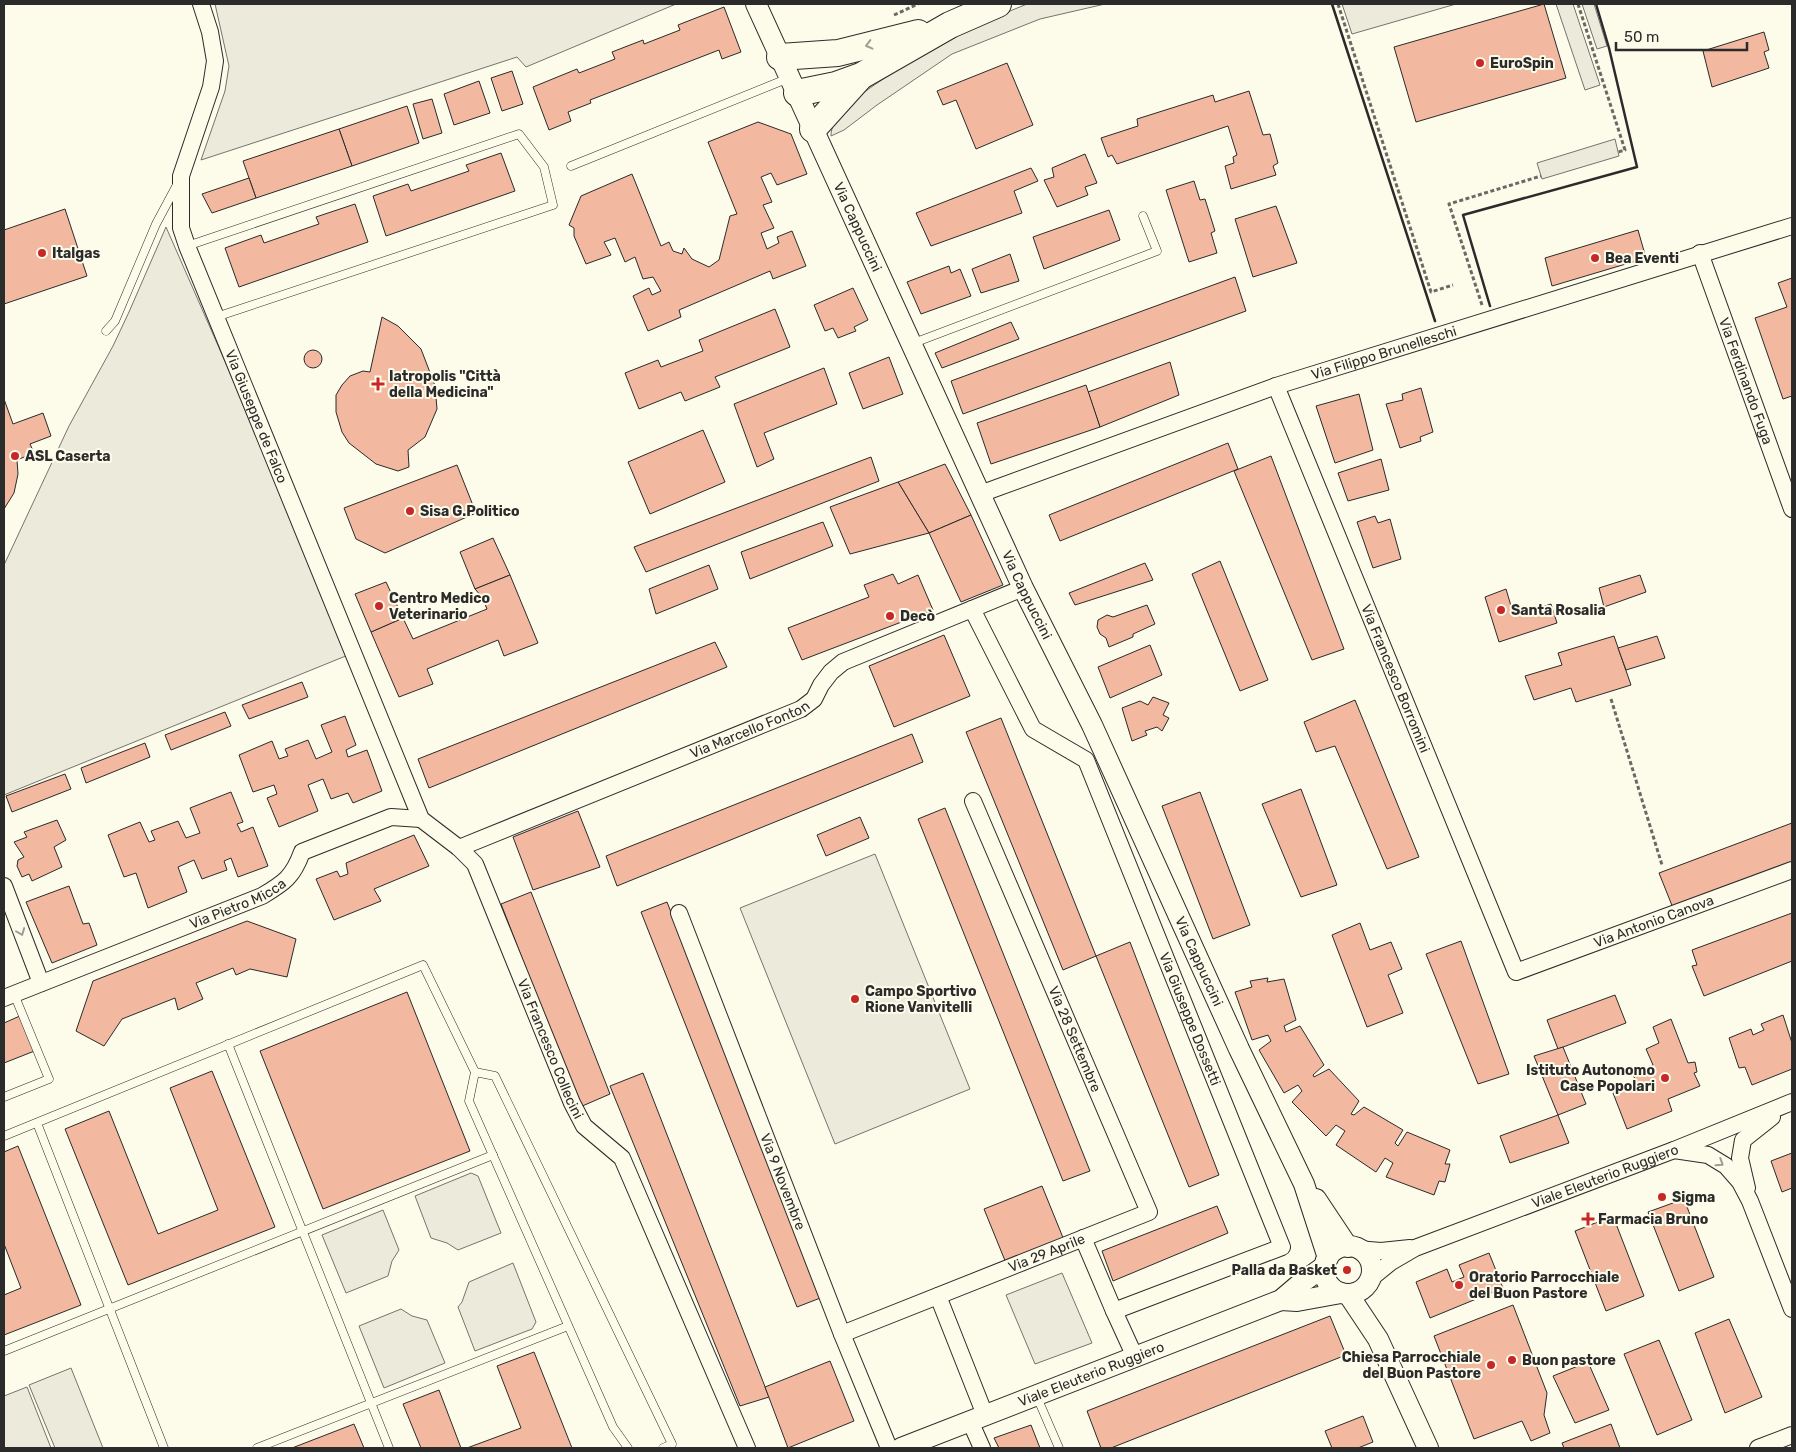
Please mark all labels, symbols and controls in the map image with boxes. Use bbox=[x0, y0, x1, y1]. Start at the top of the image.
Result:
scale bar bbox=[1616, 20, 1747, 52]
text: 50 m bbox=[1624, 28, 1659, 46]
one-way arrow bbox=[864, 39, 873, 50]
place label: EuroSpin bbox=[1490, 55, 1554, 72]
marker: EuroSpin bbox=[1474, 57, 1486, 69]
street label: Via Cappuccini bbox=[830, 180, 885, 275]
place label: Italgas bbox=[52, 245, 100, 262]
marker: Italgas bbox=[36, 247, 48, 259]
place label: Bea Eventi bbox=[1605, 250, 1679, 267]
marker: Bea Eventi bbox=[1589, 252, 1601, 264]
street label: Via Ferdinando Fuga bbox=[1715, 315, 1776, 447]
street label: Via Filippo Brunelleschi bbox=[1309, 323, 1459, 384]
street label: Via Giuseppe de Falco bbox=[221, 347, 291, 486]
place label: Iatropolis "Città della Medicina" bbox=[389, 368, 501, 401]
marker: Iatropolis "Città della Medicina" bbox=[371, 377, 385, 391]
place label: ASL Caserta bbox=[25, 448, 110, 465]
marker: ASL Caserta bbox=[9, 450, 21, 462]
place label: Sisa G.Politico bbox=[420, 503, 519, 520]
marker: Sisa G.Politico bbox=[404, 505, 416, 517]
street label: Via Cappuccini bbox=[998, 548, 1055, 642]
place label: Centro Medico Veterinario bbox=[389, 590, 490, 623]
marker: Centro Medico Veterinario bbox=[373, 600, 385, 612]
street label: Via Francesco Borromini bbox=[1357, 602, 1433, 755]
place label: Santa Rosalia bbox=[1511, 602, 1606, 619]
marker: Santa Rosalia bbox=[1495, 604, 1507, 616]
place label: Decò bbox=[900, 608, 935, 625]
marker: Decò bbox=[884, 610, 896, 622]
street label: Via Marcello Fonton bbox=[688, 697, 814, 762]
street label: Via Pietro Micca bbox=[187, 875, 290, 933]
street label: Via Antonio Canova bbox=[1592, 892, 1716, 952]
street label: Via Cappuccini bbox=[1171, 914, 1226, 1009]
one-way arrow bbox=[15, 927, 25, 935]
street label: Via Giuseppe Dossetti bbox=[1155, 950, 1224, 1088]
street label: Via Francesco Collecini bbox=[513, 976, 587, 1122]
place label: Campo Sportivo Rione Vanvitelli bbox=[865, 983, 976, 1016]
street label: Via 28 Settembre bbox=[1045, 984, 1105, 1095]
marker: Campo Sportivo Rione Vanvitelli bbox=[849, 993, 861, 1005]
place label: Istituto Autonomo Case Popolari bbox=[1526, 1062, 1655, 1095]
marker: Istituto Autonomo Case Popolari bbox=[1659, 1072, 1671, 1084]
street label: Via 9 Novembre bbox=[756, 1131, 809, 1233]
street label: Viale Eleuterio Ruggiero bbox=[1530, 1141, 1681, 1212]
one-way arrow bbox=[1715, 1157, 1724, 1167]
place label: Sigma bbox=[1672, 1189, 1715, 1206]
marker: Sigma bbox=[1656, 1191, 1668, 1203]
place label: Farmacia Bruno bbox=[1598, 1211, 1708, 1228]
marker: Farmacia Bruno bbox=[1582, 1213, 1594, 1225]
street label: Via 29 Aprile bbox=[1006, 1230, 1088, 1276]
place label: Palla da Basket bbox=[1232, 1262, 1337, 1279]
marker: Palla da Basket bbox=[1341, 1264, 1353, 1276]
place label: Oratorio Parrocchiale del Buon Pastore bbox=[1469, 1269, 1619, 1302]
marker: Oratorio Parrocchiale del Buon Pastore bbox=[1453, 1279, 1465, 1291]
street label: Viale Eleuterio Ruggiero bbox=[1016, 1338, 1167, 1411]
place label: Chiesa Parrocchiale del Buon Pastore bbox=[1342, 1349, 1481, 1382]
place label: Buon pastore bbox=[1522, 1352, 1616, 1369]
marker: Buon pastore bbox=[1506, 1354, 1518, 1366]
marker: Chiesa Parrocchiale del Buon Pastore bbox=[1485, 1359, 1497, 1371]

